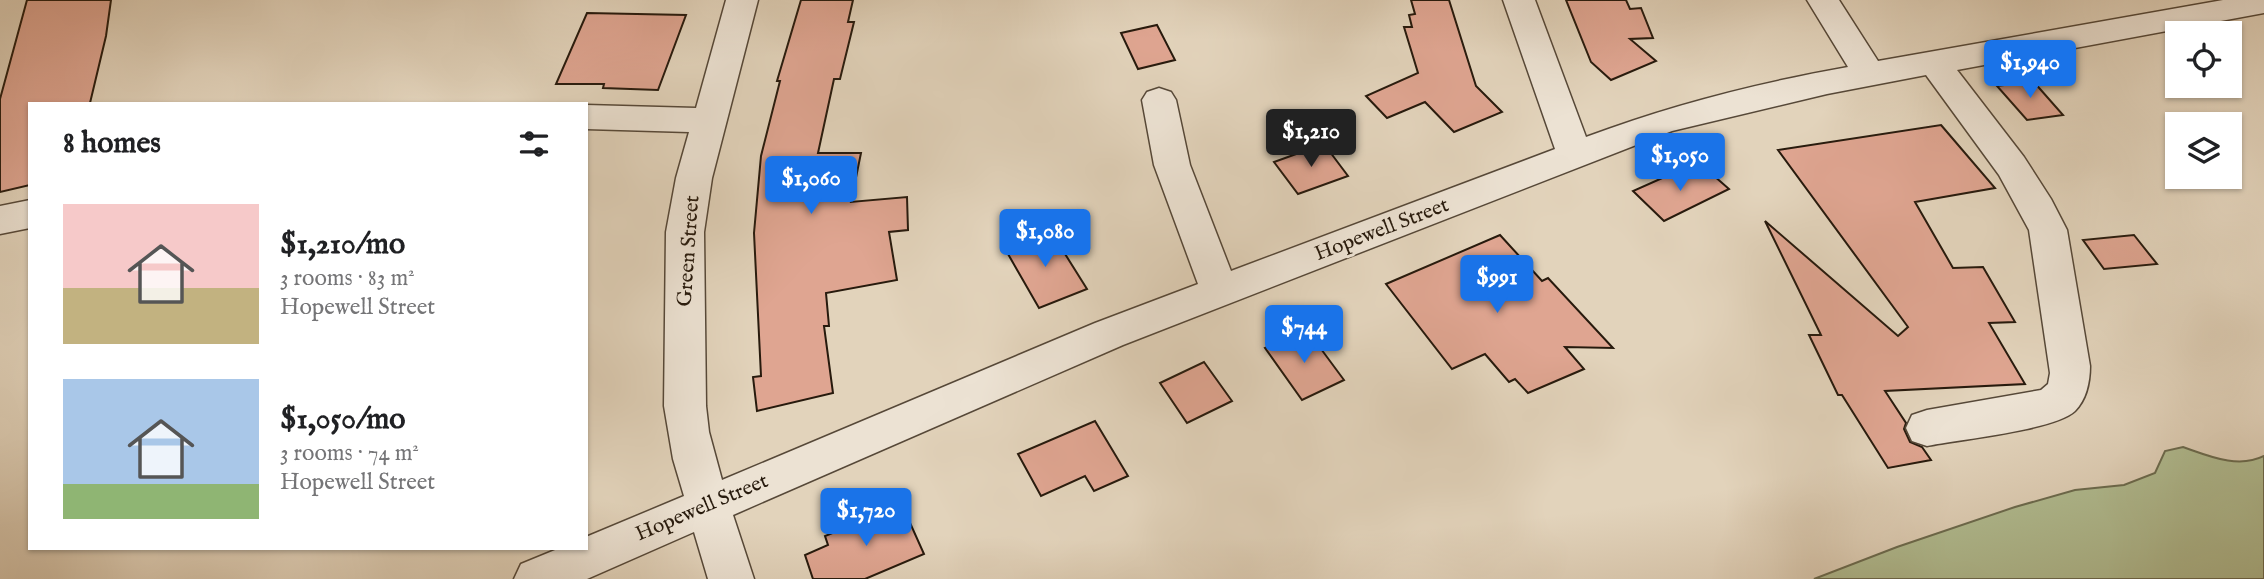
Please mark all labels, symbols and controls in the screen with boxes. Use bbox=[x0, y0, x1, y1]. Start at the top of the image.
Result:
map controls bbox=[2165, 21, 2242, 189]
button: locate bbox=[2165, 21, 2242, 98]
pin: $1,940 bbox=[1973, 41, 2087, 100]
text: $1,940 bbox=[2000, 48, 2060, 77]
pin: $1,210 bbox=[1254, 110, 1368, 169]
button: layers bbox=[2165, 112, 2242, 189]
text: $1,210 bbox=[1282, 117, 1340, 146]
text: 8 homes bbox=[63, 125, 161, 163]
icon: filters bbox=[515, 125, 553, 163]
pin: $1,050 bbox=[1623, 134, 1737, 193]
text: $1,050 bbox=[1651, 141, 1709, 170]
pin: $1,060 bbox=[754, 156, 868, 216]
text: $1,060 bbox=[781, 164, 841, 193]
street label: Hopewell Street bbox=[1311, 192, 1453, 268]
street label: Green Street bbox=[672, 194, 706, 308]
pin: $1,080 bbox=[988, 210, 1102, 269]
text: $1,080 bbox=[1015, 217, 1075, 246]
text: $1,210/mo bbox=[280, 226, 405, 264]
icon: home bbox=[119, 232, 203, 316]
pin: $991 bbox=[1456, 256, 1538, 315]
text: $991 bbox=[1476, 263, 1518, 292]
text: 3 rooms · 83 m² bbox=[280, 264, 415, 293]
text: Hopewell Street bbox=[280, 293, 435, 322]
pin: $744 bbox=[1263, 306, 1345, 365]
text: $744 bbox=[1281, 313, 1327, 342]
text: $1,050/mo bbox=[280, 401, 405, 439]
icon: home bbox=[119, 407, 203, 491]
text: 3 rooms · 74 m² bbox=[280, 439, 419, 468]
text: Hopewell Street bbox=[280, 468, 435, 497]
street label: Hopewell Street bbox=[632, 468, 772, 548]
pin: $1,720 bbox=[809, 489, 923, 548]
text: $1,720 bbox=[836, 496, 896, 525]

